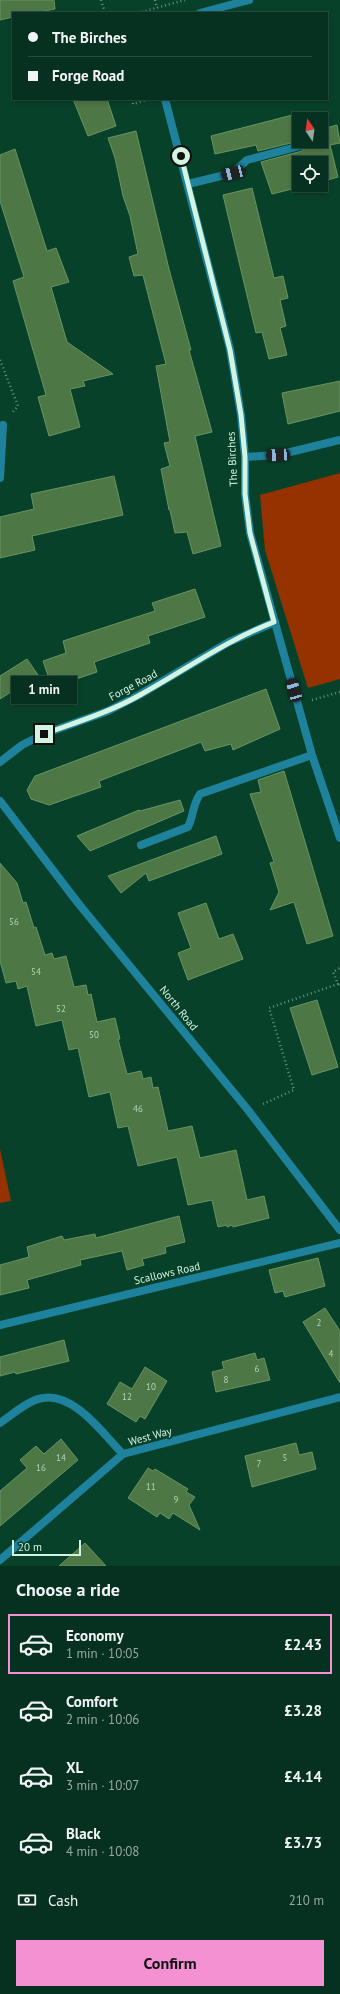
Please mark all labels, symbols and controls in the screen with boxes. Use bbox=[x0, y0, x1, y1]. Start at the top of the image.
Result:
text: The Birches bbox=[52, 28, 127, 47]
text: Forge Road bbox=[52, 66, 124, 85]
north arrow bbox=[292, 112, 328, 148]
map controls bbox=[292, 112, 328, 192]
route start bbox=[172, 147, 190, 165]
button: locate bbox=[292, 156, 328, 192]
car bbox=[220, 164, 246, 182]
street label: The Birches bbox=[224, 431, 240, 487]
car bbox=[266, 448, 290, 462]
street label: Forge Road bbox=[106, 666, 160, 704]
callout: 1 min bbox=[11, 676, 77, 704]
car bbox=[285, 677, 303, 703]
text: 1 min bbox=[28, 681, 60, 698]
route end bbox=[35, 725, 53, 743]
house number: 56 bbox=[9, 916, 19, 927]
house number: 54 bbox=[31, 966, 41, 977]
street label: North Road bbox=[157, 983, 201, 1033]
house number: 52 bbox=[56, 1003, 66, 1014]
house number: 50 bbox=[89, 1029, 99, 1040]
house number: 46 bbox=[133, 1103, 143, 1114]
street label: Scallows Road bbox=[133, 1259, 201, 1287]
house number: 2 bbox=[317, 1317, 322, 1328]
house number: 4 bbox=[329, 1348, 334, 1359]
house number: 6 bbox=[255, 1363, 260, 1374]
house number: 8 bbox=[224, 1374, 229, 1385]
house number: 10 bbox=[146, 1381, 156, 1392]
house number: 12 bbox=[122, 1391, 132, 1402]
street label: West Way bbox=[127, 1423, 174, 1449]
house number: 14 bbox=[56, 1452, 66, 1463]
house number: 5 bbox=[283, 1452, 288, 1463]
house number: 7 bbox=[257, 1458, 262, 1469]
house number: 16 bbox=[36, 1462, 46, 1473]
house number: 11 bbox=[146, 1481, 156, 1492]
house number: 9 bbox=[174, 1494, 179, 1505]
scale bar bbox=[12, 1538, 81, 1557]
text: 20 m bbox=[18, 1540, 42, 1554]
text: Choose a ride bbox=[16, 1578, 120, 1601]
icon: car bbox=[18, 1626, 54, 1662]
text: Economy bbox=[66, 1626, 124, 1645]
text: £2.43 bbox=[284, 1635, 322, 1654]
text: 1 min · 10:05 bbox=[66, 1645, 139, 1662]
icon: car bbox=[18, 1692, 54, 1728]
text: Comfort bbox=[66, 1692, 118, 1711]
text: £3.28 bbox=[284, 1701, 322, 1720]
text: 2 min · 10:06 bbox=[66, 1711, 139, 1728]
icon: car bbox=[18, 1758, 54, 1794]
text: XL bbox=[66, 1758, 83, 1777]
text: £4.14 bbox=[284, 1767, 322, 1786]
text: 3 min · 10:07 bbox=[66, 1777, 139, 1794]
icon: car bbox=[18, 1824, 54, 1860]
text: Black bbox=[66, 1824, 101, 1843]
text: £3.73 bbox=[284, 1833, 322, 1852]
text: 4 min · 10:08 bbox=[66, 1843, 139, 1860]
icon: cash bbox=[16, 1889, 38, 1911]
text: Cash bbox=[48, 1891, 78, 1910]
text: 210 m bbox=[289, 1892, 324, 1909]
button: Confirm bbox=[16, 1940, 324, 1986]

